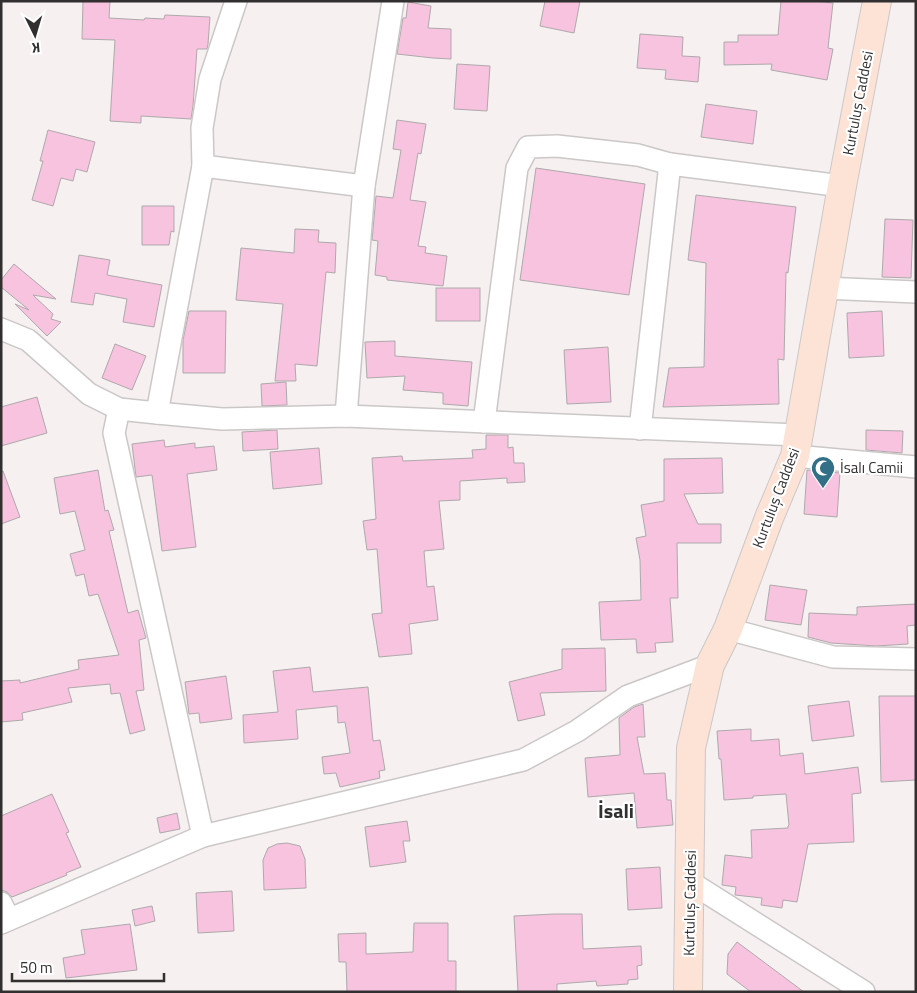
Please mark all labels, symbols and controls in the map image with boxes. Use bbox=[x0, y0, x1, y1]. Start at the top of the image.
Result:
north arrow bbox=[10, 10, 60, 60]
text: K bbox=[30, 38, 41, 59]
street label: Kurtuluş Caddesi bbox=[836, 49, 879, 157]
street label: Kurtuluş Caddesi bbox=[746, 444, 805, 551]
mosque icon: İsalı Camii bbox=[810, 455, 836, 489]
place label: İsalı Camii bbox=[840, 456, 903, 479]
district label: İsali bbox=[598, 795, 634, 826]
street label: Kurtuluş Caddesi bbox=[677, 850, 702, 956]
scale bar bbox=[12, 950, 165, 982]
text: 50 m bbox=[20, 956, 53, 979]

